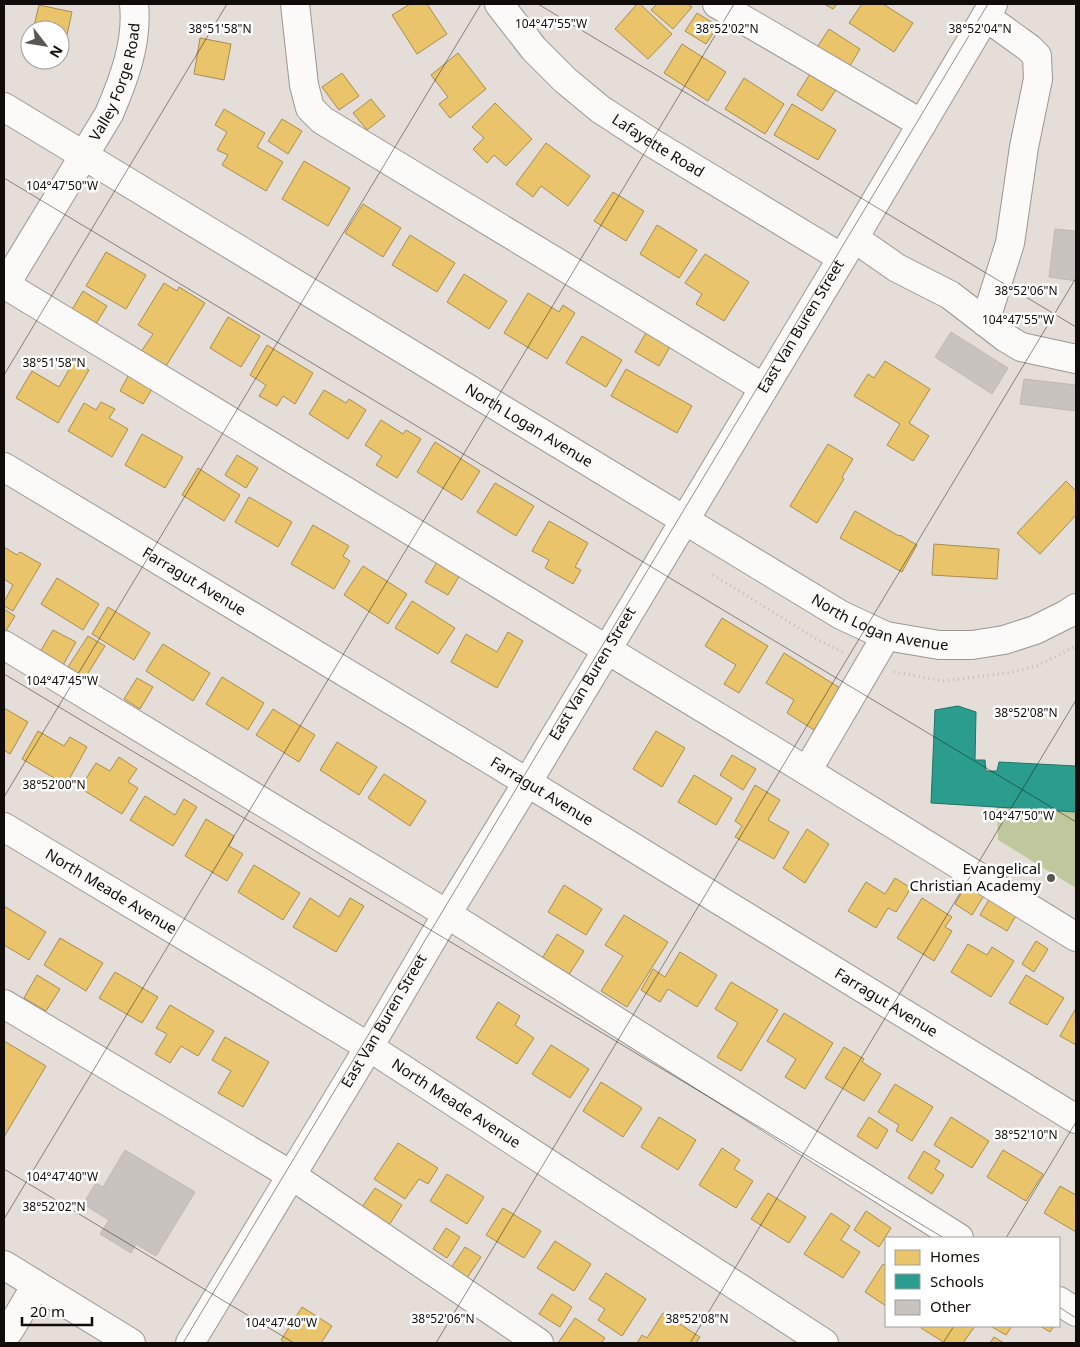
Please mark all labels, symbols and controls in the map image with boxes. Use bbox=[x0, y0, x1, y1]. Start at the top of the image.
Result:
text: 104°47'55"W bbox=[515, 15, 587, 32]
north arrow bbox=[20, 20, 70, 70]
text: 38°51'58"N bbox=[188, 20, 252, 37]
text: 38°52'02"N bbox=[695, 20, 759, 37]
text: 38°52'04"N bbox=[948, 20, 1012, 37]
street label: Valley Forge Road bbox=[84, 22, 144, 144]
text: N bbox=[45, 42, 68, 62]
street label: Lafayette Road bbox=[609, 109, 708, 181]
text: 104°47'50"W bbox=[26, 177, 98, 194]
street label: East Van Buren Street bbox=[752, 255, 848, 396]
text: 38°52'06"N bbox=[994, 282, 1058, 299]
text: 104°47'55"W bbox=[982, 311, 1054, 328]
text: 38°51'58"N bbox=[22, 354, 86, 371]
street label: North Logan Avenue bbox=[462, 378, 597, 471]
street label: Farragut Avenue bbox=[139, 542, 250, 619]
street label: North Logan Avenue bbox=[808, 588, 948, 654]
street label: East Van Buren Street bbox=[544, 602, 640, 744]
text: 104°47'45"W bbox=[26, 672, 98, 689]
text: 38°52'08"N bbox=[994, 704, 1058, 721]
street label: Farragut Avenue bbox=[487, 751, 598, 830]
text: 38°52'00"N bbox=[22, 776, 86, 793]
text: 104°47'50"W bbox=[982, 807, 1054, 824]
street label: North Meade Avenue bbox=[42, 843, 181, 938]
place label: Evangelical Christian Academy bbox=[910, 858, 1041, 895]
marker: Evangelical Christian Academy bbox=[1045, 872, 1057, 884]
street label: East Van Buren Street bbox=[336, 949, 431, 1091]
street label: Farragut Avenue bbox=[831, 963, 942, 1041]
street label: North Meade Avenue bbox=[388, 1053, 525, 1152]
text: 38°52'10"N bbox=[994, 1126, 1058, 1143]
text: 104°47'40"W bbox=[26, 1168, 98, 1185]
text: 38°52'02"N bbox=[22, 1198, 86, 1215]
legend bbox=[885, 1237, 1060, 1327]
text: Homes bbox=[930, 1246, 980, 1266]
text: Schools bbox=[930, 1271, 984, 1291]
scale bar bbox=[22, 1294, 92, 1326]
text: Other bbox=[930, 1296, 971, 1316]
text: 20 m bbox=[30, 1301, 65, 1321]
text: 38°52'06"N bbox=[411, 1310, 475, 1327]
text: 38°52'08"N bbox=[665, 1310, 729, 1327]
text: 104°47'40"W bbox=[245, 1314, 317, 1331]

